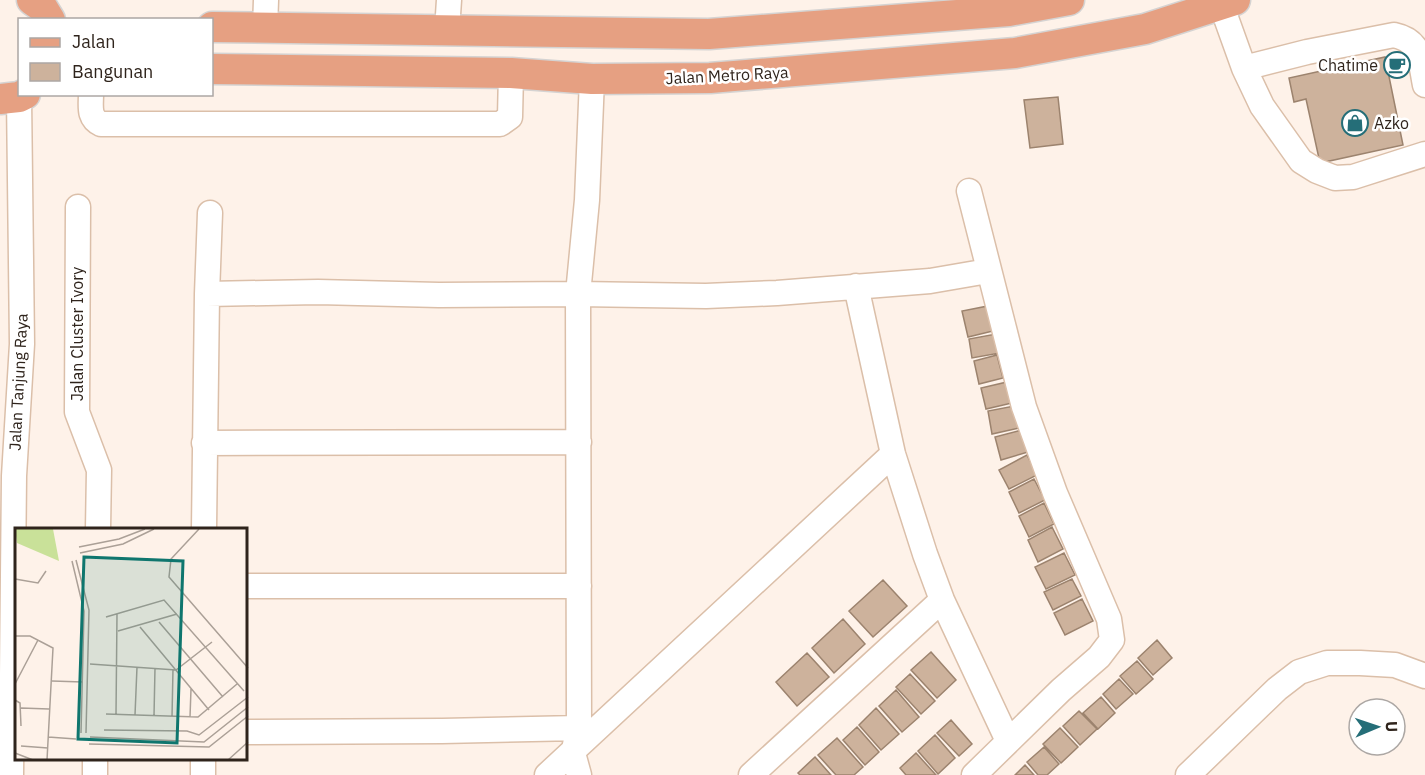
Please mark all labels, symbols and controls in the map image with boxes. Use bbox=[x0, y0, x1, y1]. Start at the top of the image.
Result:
legend bbox=[18, 18, 213, 96]
text: Jalan bbox=[72, 30, 116, 53]
cafe icon: Chatime bbox=[1382, 50, 1412, 80]
place label: Chatime bbox=[1318, 55, 1378, 75]
text: Bangunan bbox=[72, 60, 153, 83]
street label: Jalan Metro Raya bbox=[665, 62, 790, 88]
shop icon: Azko bbox=[1340, 108, 1370, 138]
place label: Azko bbox=[1374, 113, 1409, 133]
street label: Jalan Cluster Ivory bbox=[67, 267, 87, 401]
street label: Jalan Tanjung Raya bbox=[4, 312, 32, 451]
inset map bbox=[15, 528, 248, 760]
north arrow bbox=[1347, 697, 1407, 757]
text: U bbox=[1382, 721, 1402, 732]

